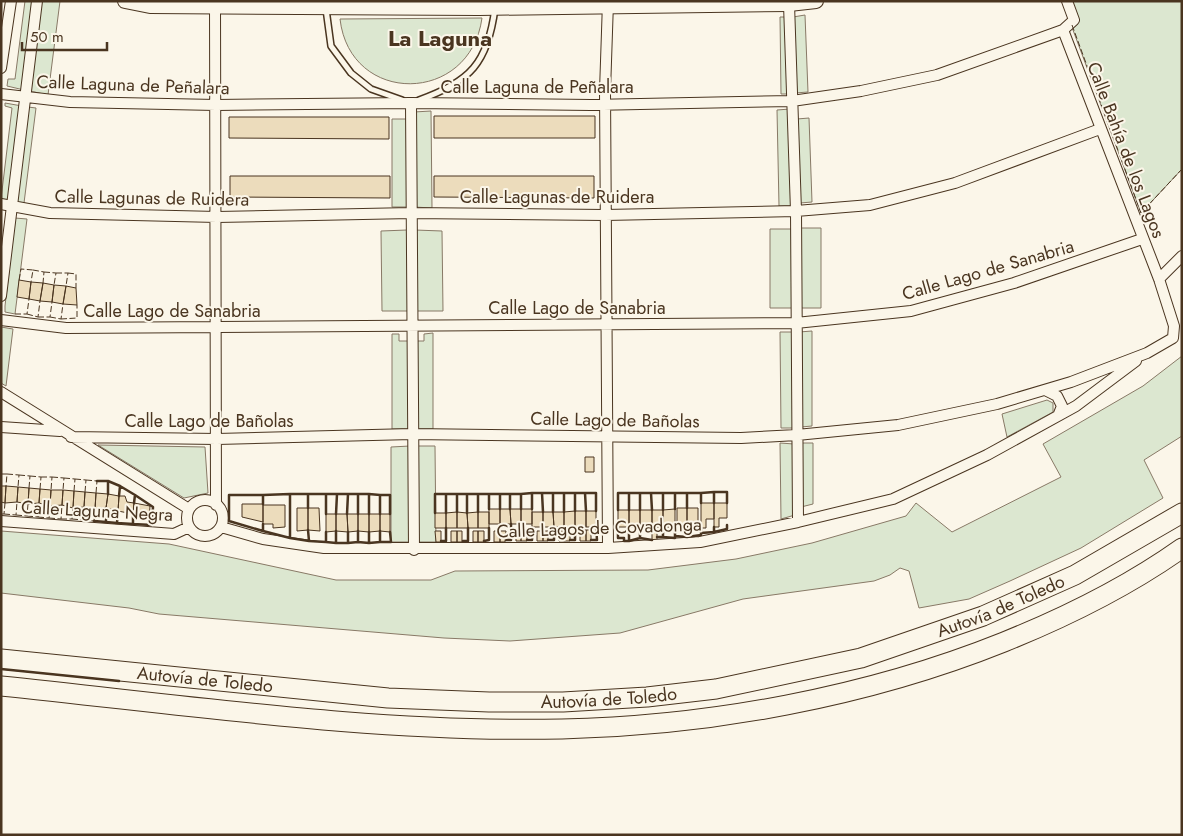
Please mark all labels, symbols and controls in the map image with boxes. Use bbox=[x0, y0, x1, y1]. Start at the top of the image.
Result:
scale bar bbox=[22, 20, 108, 52]
district label: La Laguna bbox=[388, 22, 492, 54]
text: 50 m bbox=[30, 26, 64, 48]
street label: Calle Bahía de los Lagos bbox=[1080, 58, 1172, 242]
street label: Calle Laguna de Peñalara bbox=[36, 69, 230, 101]
street label: Calle Laguna de Peñalara bbox=[440, 74, 634, 100]
street label: Calle Lagunas de Ruidera bbox=[54, 183, 250, 213]
street label: Calle Lagunas de Ruidera bbox=[460, 184, 654, 210]
street label: Calle Lago de Sanabria bbox=[899, 233, 1077, 307]
street label: Calle Lago de Sanabria bbox=[488, 295, 666, 321]
street label: Calle Lago de Sanabria bbox=[83, 298, 261, 324]
street label: Calle Lago de Bañolas bbox=[530, 406, 700, 434]
street label: Calle Lago de Bañolas bbox=[124, 408, 294, 434]
street label: Calle Laguna Negra bbox=[20, 494, 174, 528]
street label: Calle Lagos de Covadonga bbox=[496, 511, 702, 545]
street label: Autovía de Toledo bbox=[933, 568, 1069, 644]
street label: Autovía de Toledo bbox=[136, 660, 274, 699]
street label: Autovía de Toledo bbox=[541, 681, 678, 715]

